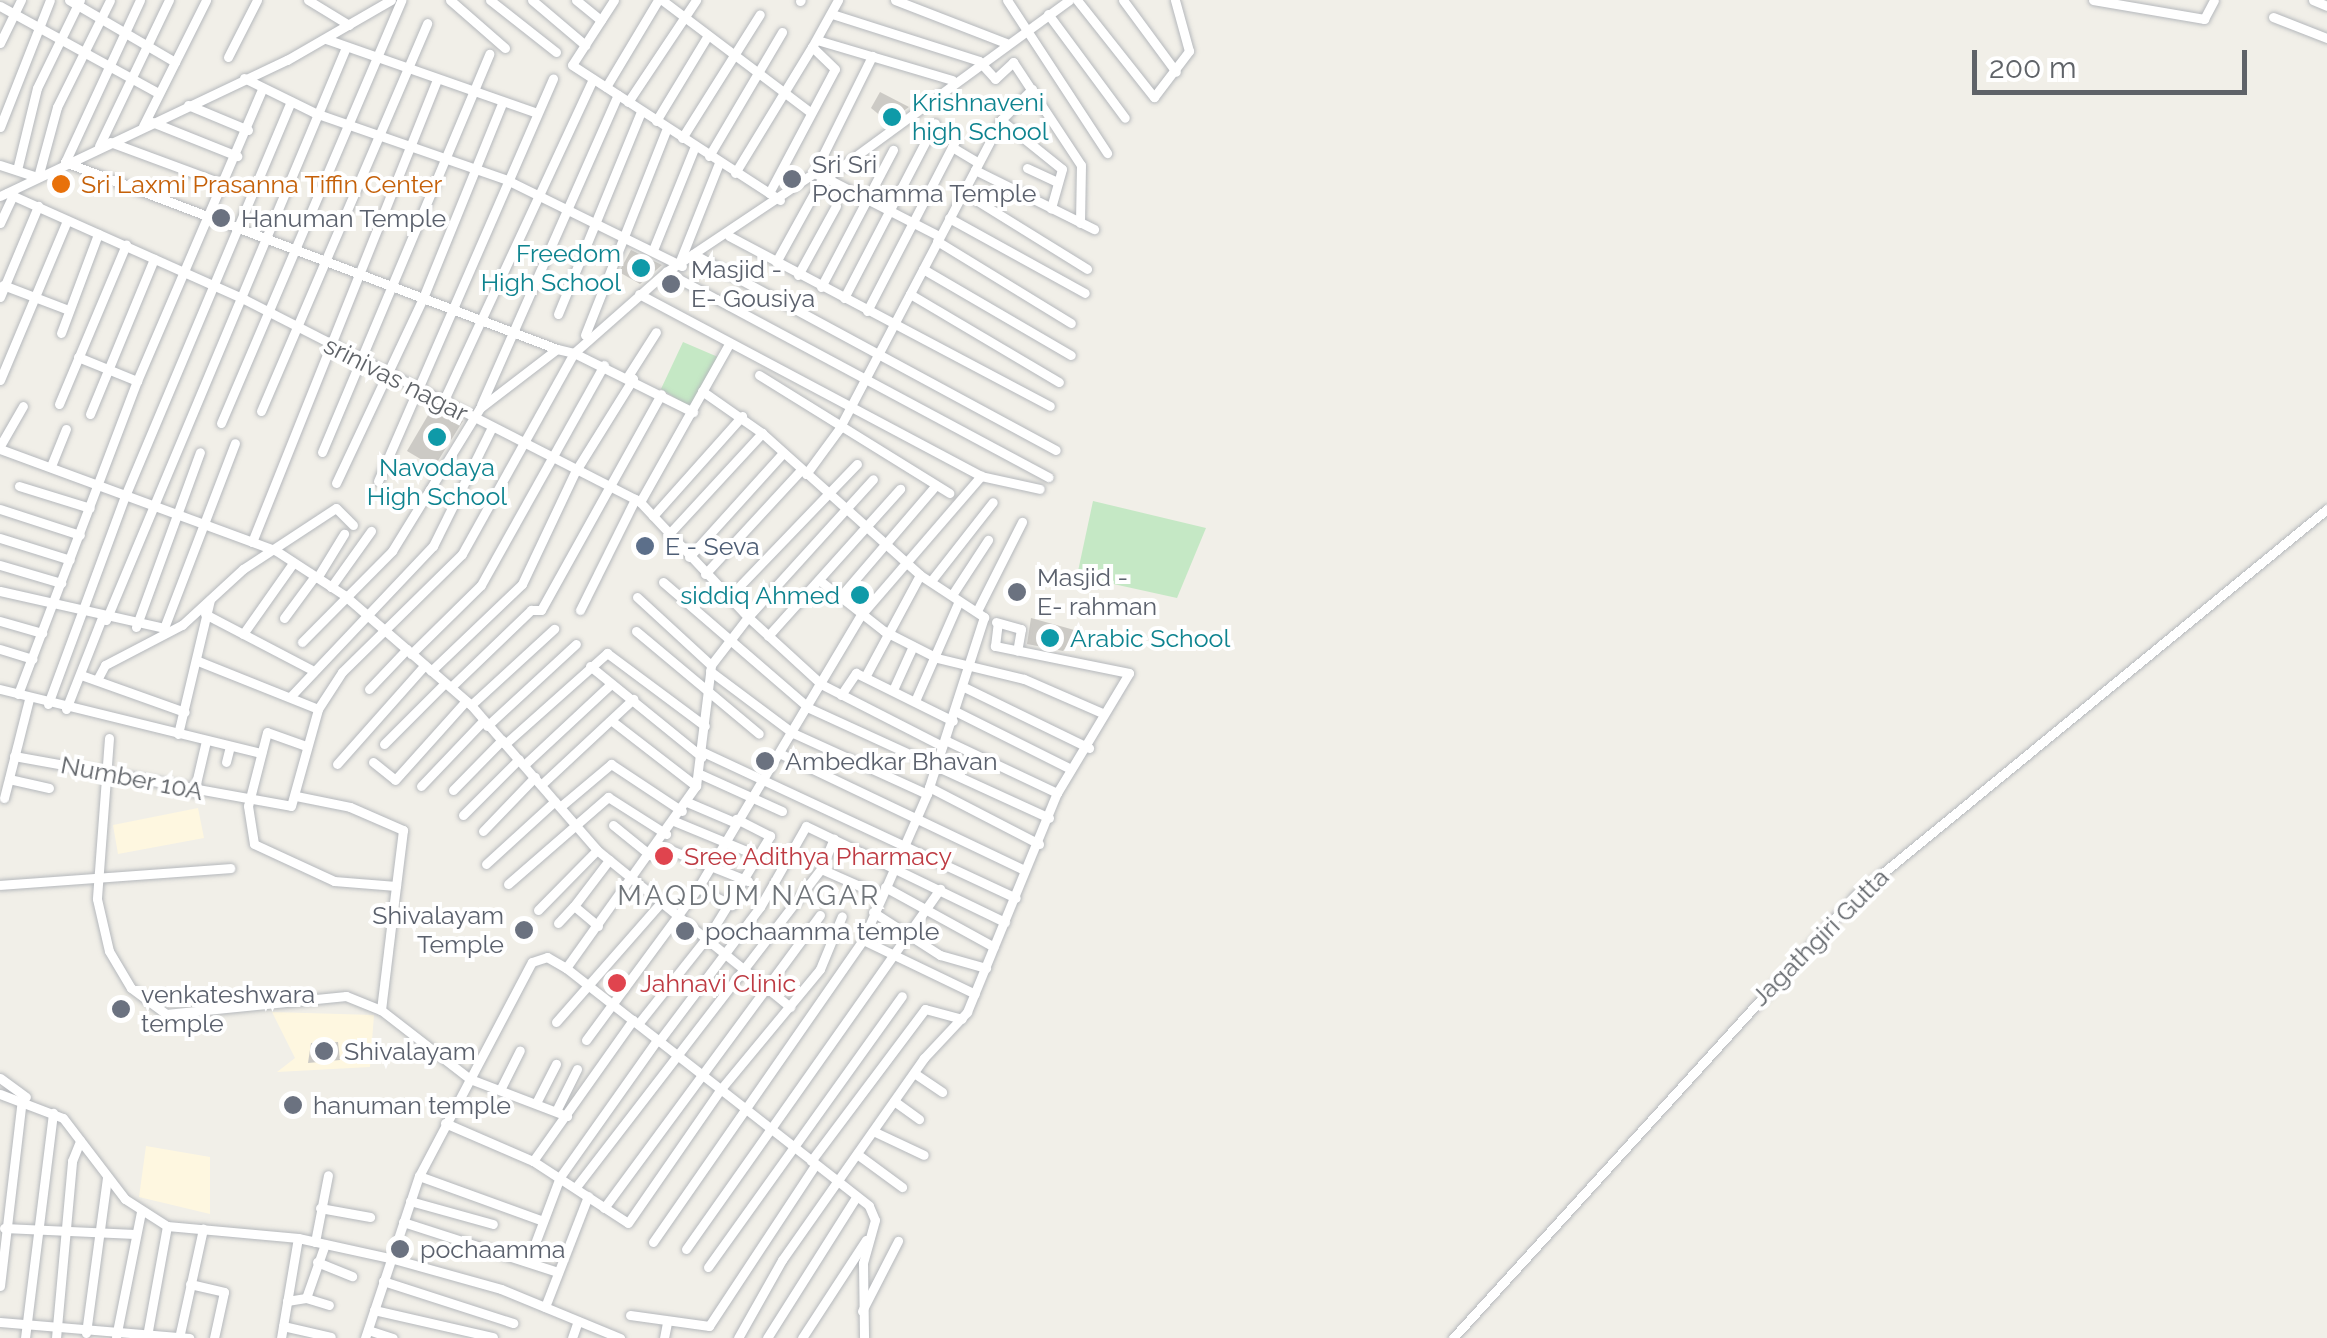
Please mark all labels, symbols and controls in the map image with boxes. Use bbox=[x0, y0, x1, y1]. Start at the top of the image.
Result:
scale bar bbox=[1977, 30, 2252, 92]
text: 200 m bbox=[1989, 50, 2077, 85]
place label: Krishnaveni high School bbox=[912, 88, 1048, 147]
marker: Krishnaveni high School bbox=[881, 106, 903, 128]
place label: Sri Sri Pochamma Temple bbox=[812, 150, 1037, 209]
marker: Sri Sri Pochamma Temple bbox=[781, 168, 803, 190]
place label: Sri Laxmi Prasanna Tiffin Center bbox=[81, 169, 443, 199]
marker: Sri Laxmi Prasanna Tiffin Center bbox=[50, 173, 72, 195]
place label: Hanuman Temple bbox=[241, 203, 447, 233]
marker: Hanuman Temple bbox=[210, 207, 232, 229]
place label: Freedom High School bbox=[481, 239, 621, 298]
place label: Masjid - E- Gousiya bbox=[691, 255, 815, 314]
marker: Freedom High School bbox=[630, 257, 652, 279]
marker: Masjid - E- Gousiya bbox=[660, 273, 682, 295]
street label: srinivas nagar bbox=[319, 330, 473, 428]
marker: Navodaya High School bbox=[426, 426, 448, 448]
place label: Navodaya High School bbox=[367, 453, 507, 512]
place label: E - Seva bbox=[665, 531, 760, 561]
marker: E - Seva bbox=[634, 535, 656, 557]
place label: Masjid - E- rahman bbox=[1037, 563, 1157, 622]
place label: siddiq Ahmed bbox=[679, 580, 840, 610]
marker: Masjid - E- rahman bbox=[1006, 581, 1028, 603]
marker: siddiq Ahmed bbox=[849, 584, 871, 606]
place label: Arabic School bbox=[1070, 623, 1230, 653]
marker: Arabic School bbox=[1039, 627, 1061, 649]
place label: Ambedkar Bhavan bbox=[785, 746, 998, 776]
street label: Number 10A bbox=[58, 749, 206, 807]
marker: Ambedkar Bhavan bbox=[754, 750, 776, 772]
place label: Sree Adithya Pharmacy bbox=[684, 841, 953, 871]
marker: Sree Adithya Pharmacy bbox=[653, 845, 675, 867]
street label: Jagathgiri Gutta bbox=[1745, 862, 1895, 1012]
district label: MAQDUM NAGAR bbox=[617, 879, 881, 913]
place label: Shivalayam Temple bbox=[372, 901, 504, 960]
place label: pochaamma temple bbox=[705, 916, 940, 946]
marker: Shivalayam Temple bbox=[513, 919, 535, 941]
marker: pochaamma temple bbox=[674, 920, 696, 942]
place label: Jahnavi Clinic bbox=[640, 968, 796, 998]
marker: Jahnavi Clinic bbox=[604, 970, 630, 996]
place label: venkateshwara temple bbox=[141, 980, 315, 1039]
marker: venkateshwara temple bbox=[110, 998, 132, 1020]
place label: Shivalayam bbox=[344, 1036, 476, 1066]
marker: Shivalayam bbox=[313, 1040, 335, 1062]
place label: hanuman temple bbox=[313, 1090, 511, 1120]
marker: hanuman temple bbox=[282, 1094, 304, 1116]
place label: pochaamma bbox=[420, 1234, 565, 1264]
marker: pochaamma bbox=[389, 1238, 411, 1260]

